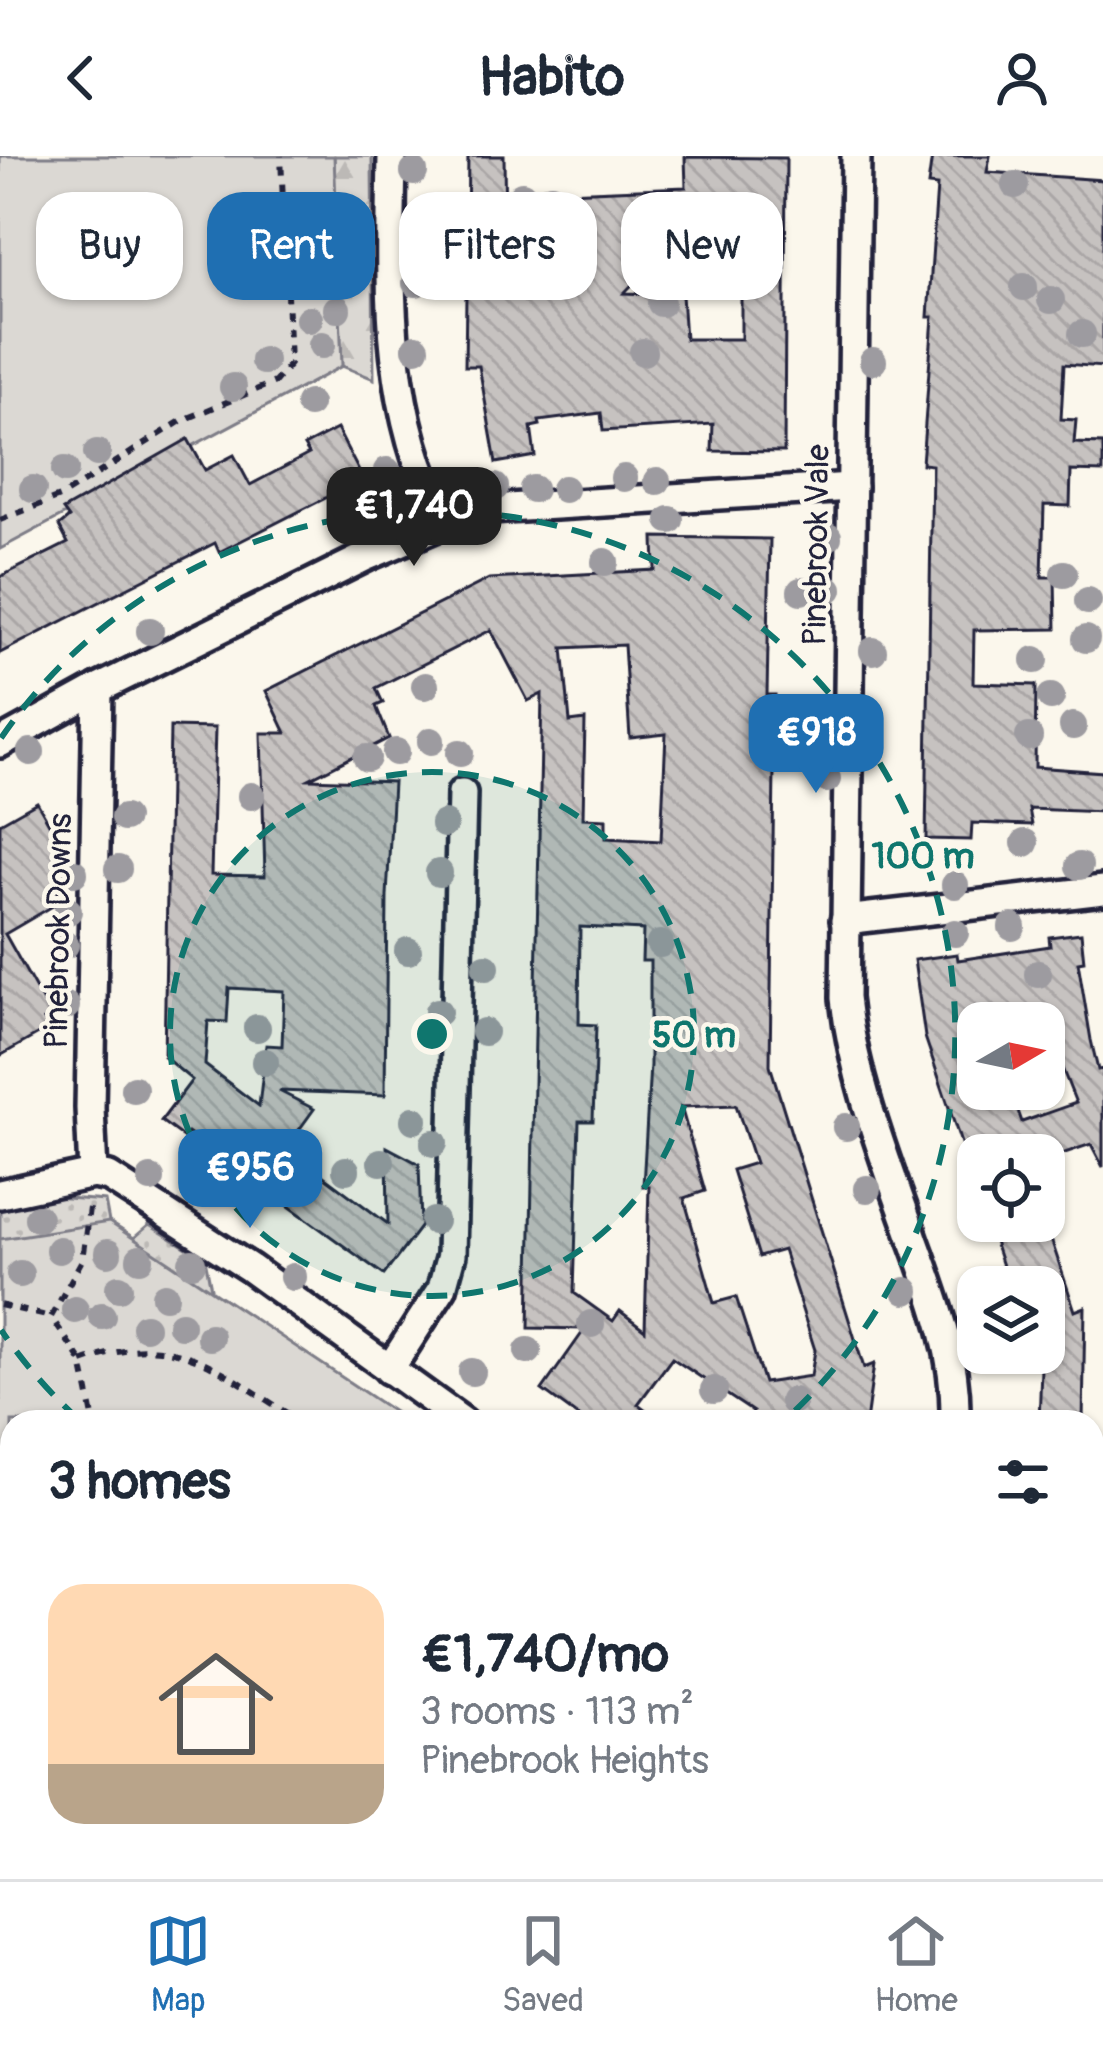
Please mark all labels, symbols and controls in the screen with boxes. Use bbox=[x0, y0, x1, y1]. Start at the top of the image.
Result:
text: Habito bbox=[478, 44, 625, 112]
icon: back bbox=[48, 45, 114, 111]
icon: person bbox=[989, 45, 1055, 111]
chip: Buy bbox=[36, 192, 183, 300]
chip: Rent bbox=[207, 192, 375, 300]
chip: Filters bbox=[399, 192, 597, 300]
chip: New bbox=[621, 192, 783, 300]
street label: Pinebrook Vale bbox=[794, 444, 839, 646]
pin: €1,740 bbox=[316, 467, 512, 569]
text: €1,740 bbox=[354, 481, 474, 530]
pin: €918 bbox=[745, 694, 887, 796]
text: €918 bbox=[776, 708, 856, 757]
street label: Pinebrook Downs bbox=[36, 813, 81, 1049]
text: 100 m bbox=[871, 834, 975, 879]
north arrow bbox=[957, 1002, 1065, 1110]
map controls bbox=[957, 1002, 1065, 1374]
centre of rings bbox=[411, 1013, 453, 1055]
text: 50 m bbox=[652, 1013, 736, 1058]
pin: €956 bbox=[179, 1129, 321, 1231]
button: locate bbox=[957, 1134, 1065, 1242]
text: €956 bbox=[205, 1143, 295, 1192]
button: layers bbox=[957, 1266, 1065, 1374]
icon: filters bbox=[990, 1449, 1056, 1515]
text: 3 homes bbox=[48, 1450, 231, 1514]
text: €1,740/mo bbox=[420, 1623, 669, 1687]
icon: home bbox=[144, 1632, 288, 1776]
text: 3 rooms · 113 m² bbox=[420, 1687, 694, 1736]
text: Pinebrook Heights bbox=[420, 1736, 709, 1785]
tab: Map bbox=[145, 1908, 211, 2021]
tab: Saved bbox=[502, 1908, 584, 2021]
tab: Home bbox=[874, 1908, 958, 2021]

